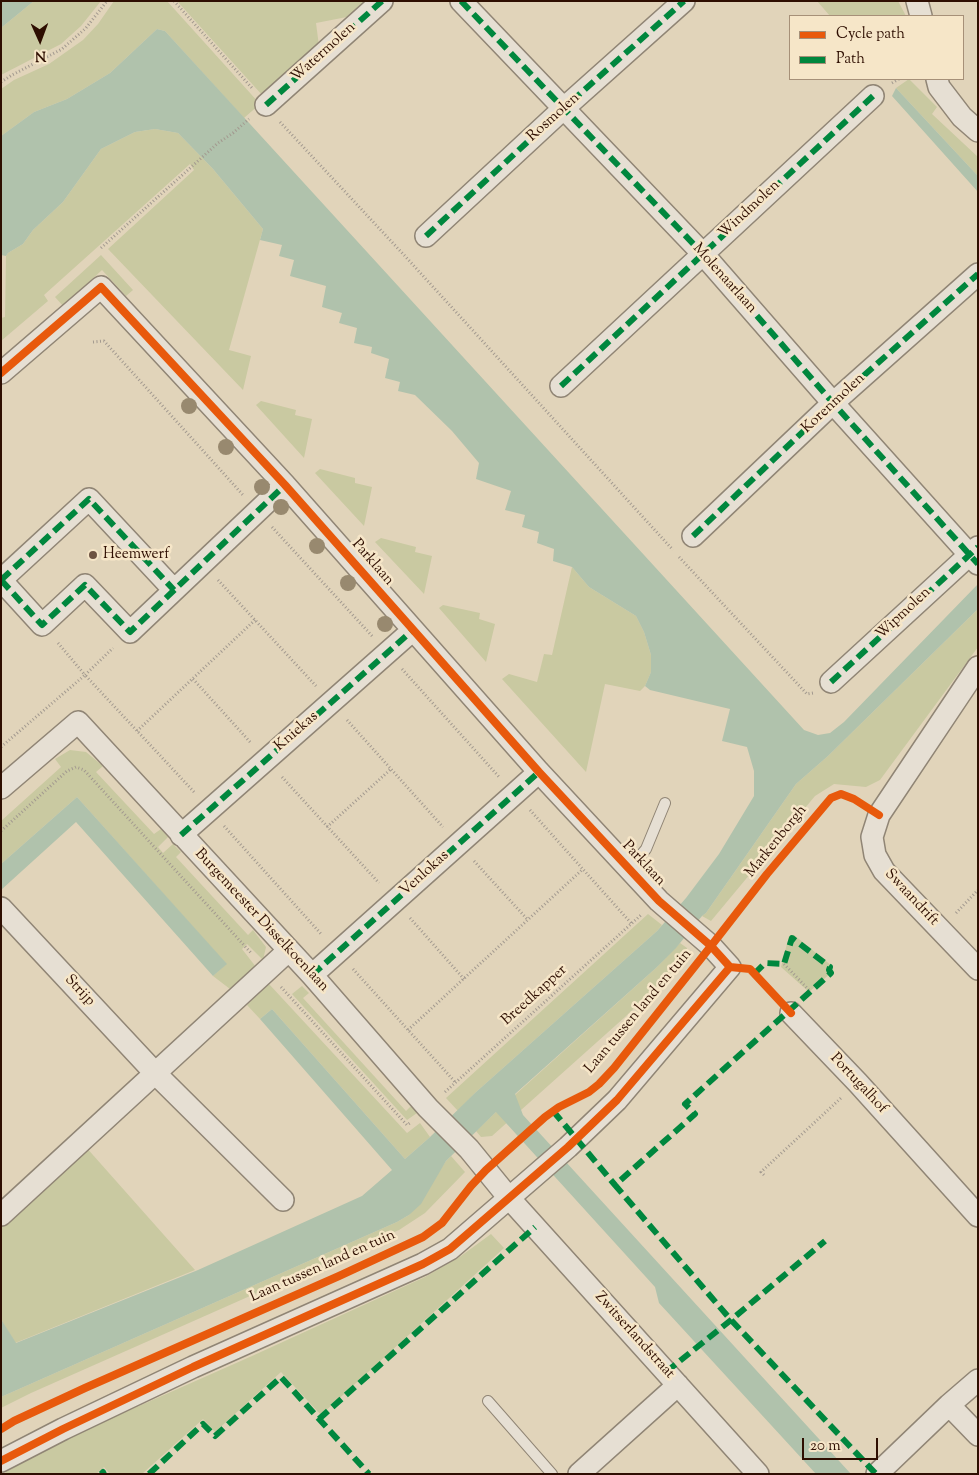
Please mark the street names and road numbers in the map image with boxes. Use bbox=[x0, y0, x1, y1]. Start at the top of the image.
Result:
street label: Watermolen bbox=[288, 19, 360, 87]
street label: Rosmolen bbox=[524, 90, 584, 146]
street label: Windmolen bbox=[716, 177, 784, 243]
street label: Molenaarlaan bbox=[688, 240, 760, 318]
street label: Korenmolen bbox=[799, 370, 869, 438]
street label: Parklaan bbox=[347, 536, 397, 590]
street label: Wipmolen bbox=[873, 584, 935, 644]
street label: Kniekas bbox=[272, 708, 322, 756]
street label: Markenborgh bbox=[742, 802, 812, 882]
street label: Parklaan bbox=[617, 838, 669, 890]
street label: Burgemeester Disselkoenlaan bbox=[190, 846, 332, 996]
street label: Venlokas bbox=[397, 847, 453, 901]
street label: Swaandrift bbox=[880, 866, 942, 930]
street label: Laan tussen land en tuin bbox=[582, 946, 696, 1078]
street label: Breedkapper bbox=[499, 962, 571, 1030]
street label: Strijp bbox=[60, 972, 98, 1010]
street label: Portugalhof bbox=[826, 1050, 890, 1118]
street label: Laan tussen land en tuin bbox=[248, 1227, 398, 1307]
street label: Zwitserlandstraat bbox=[590, 1289, 678, 1383]

